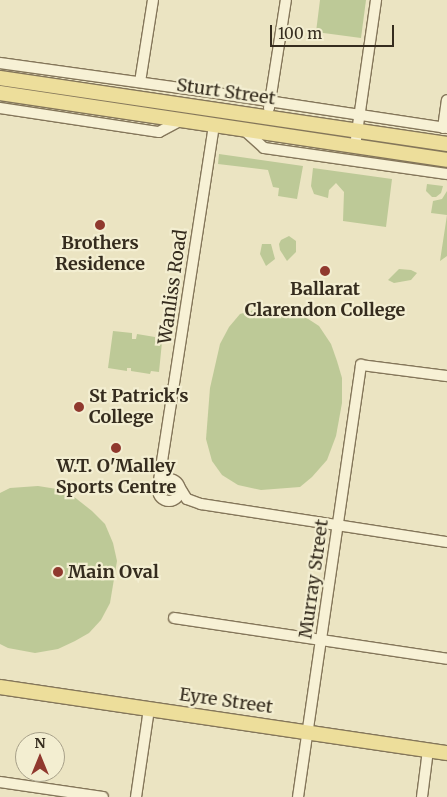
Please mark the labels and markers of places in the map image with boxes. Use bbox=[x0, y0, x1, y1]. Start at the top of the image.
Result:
marker: Brothers Residence bbox=[94, 219, 106, 231]
place label: Brothers Residence bbox=[55, 233, 145, 276]
marker: Ballarat Clarendon College bbox=[319, 265, 331, 277]
place label: Ballarat Clarendon College bbox=[245, 279, 405, 322]
place label: St Patrick's College bbox=[89, 386, 188, 428]
marker: St Patrick's College bbox=[73, 401, 85, 413]
marker: W.T. O'Malley Sports Centre bbox=[110, 442, 122, 454]
place label: W.T. O'Malley Sports Centre bbox=[56, 456, 176, 498]
place label: Main Oval bbox=[68, 561, 159, 583]
marker: Main Oval bbox=[52, 566, 64, 578]

